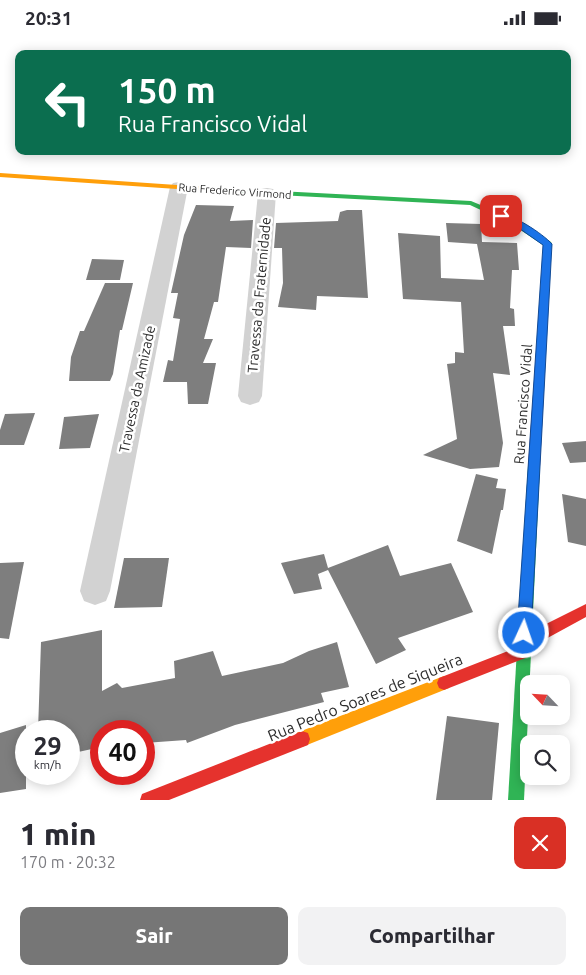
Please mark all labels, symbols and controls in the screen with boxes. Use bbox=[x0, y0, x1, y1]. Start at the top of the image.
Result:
text: 20:31 bbox=[25, 7, 73, 29]
icon: left bbox=[35, 70, 100, 135]
text: 150 m bbox=[118, 70, 216, 110]
text: Rua Francisco Vidal bbox=[118, 111, 307, 136]
street label: Rua Frederico Virmond bbox=[178, 181, 292, 201]
pin bbox=[480, 195, 522, 237]
icon: arrive bbox=[487, 202, 515, 230]
street label: Travessa da Fraternidade bbox=[244, 216, 274, 374]
street label: Travessa da Amizade bbox=[116, 324, 158, 454]
street label: Rua Francisco Vidal bbox=[511, 343, 535, 465]
position arrow bbox=[497, 606, 549, 658]
street label: Rua Pedro Soares de Siqueira bbox=[265, 650, 465, 744]
north arrow bbox=[520, 675, 570, 725]
map controls bbox=[520, 675, 570, 785]
speed limit sign: 40 bbox=[90, 720, 155, 785]
text: 29 bbox=[33, 732, 62, 760]
button: search bbox=[520, 735, 570, 785]
text: km/h bbox=[34, 758, 61, 771]
text: 1 min bbox=[20, 817, 96, 851]
button: close bbox=[514, 817, 566, 869]
text: 170 m · 20:32 bbox=[20, 853, 116, 871]
button: Sair bbox=[20, 907, 288, 965]
button: Compartilhar bbox=[298, 907, 566, 965]

